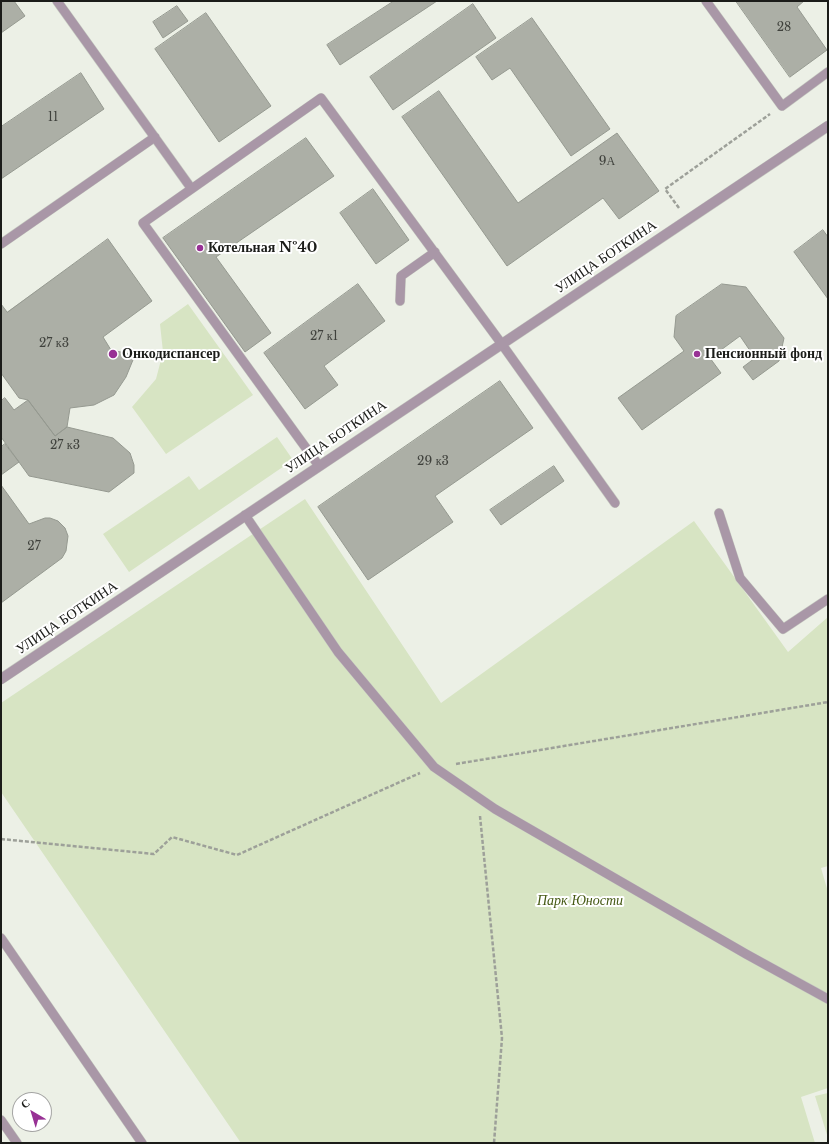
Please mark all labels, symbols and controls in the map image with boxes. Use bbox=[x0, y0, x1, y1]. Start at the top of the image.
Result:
house number: 28 bbox=[777, 21, 791, 35]
house number: 11 bbox=[48, 111, 58, 125]
house number: 9А bbox=[599, 155, 615, 169]
street label: УЛИЦА БОТКИНА bbox=[552, 217, 660, 297]
place label: Котельная №40 bbox=[208, 240, 317, 256]
marker: Котельная №40 bbox=[195, 243, 205, 253]
house number: 27 к1 bbox=[310, 330, 338, 344]
house number: 27 к3 bbox=[39, 337, 69, 351]
place label: Онкодиспансер bbox=[122, 346, 220, 362]
place label: Пенсионный фонд bbox=[705, 346, 822, 362]
marker: Онкодиспансер bbox=[107, 348, 119, 360]
marker: Пенсионный фонд bbox=[692, 349, 702, 359]
street label: УЛИЦА БОТКИНА bbox=[282, 397, 390, 477]
house number: 27 к3 bbox=[50, 439, 80, 453]
house number: 29 к3 bbox=[417, 455, 449, 469]
house number: 27 bbox=[27, 540, 41, 554]
street label: УЛИЦА БОТКИНА bbox=[13, 578, 121, 658]
park label: Парк Юности bbox=[537, 893, 623, 909]
north arrow bbox=[12, 1092, 52, 1132]
text: С bbox=[18, 1095, 33, 1111]

